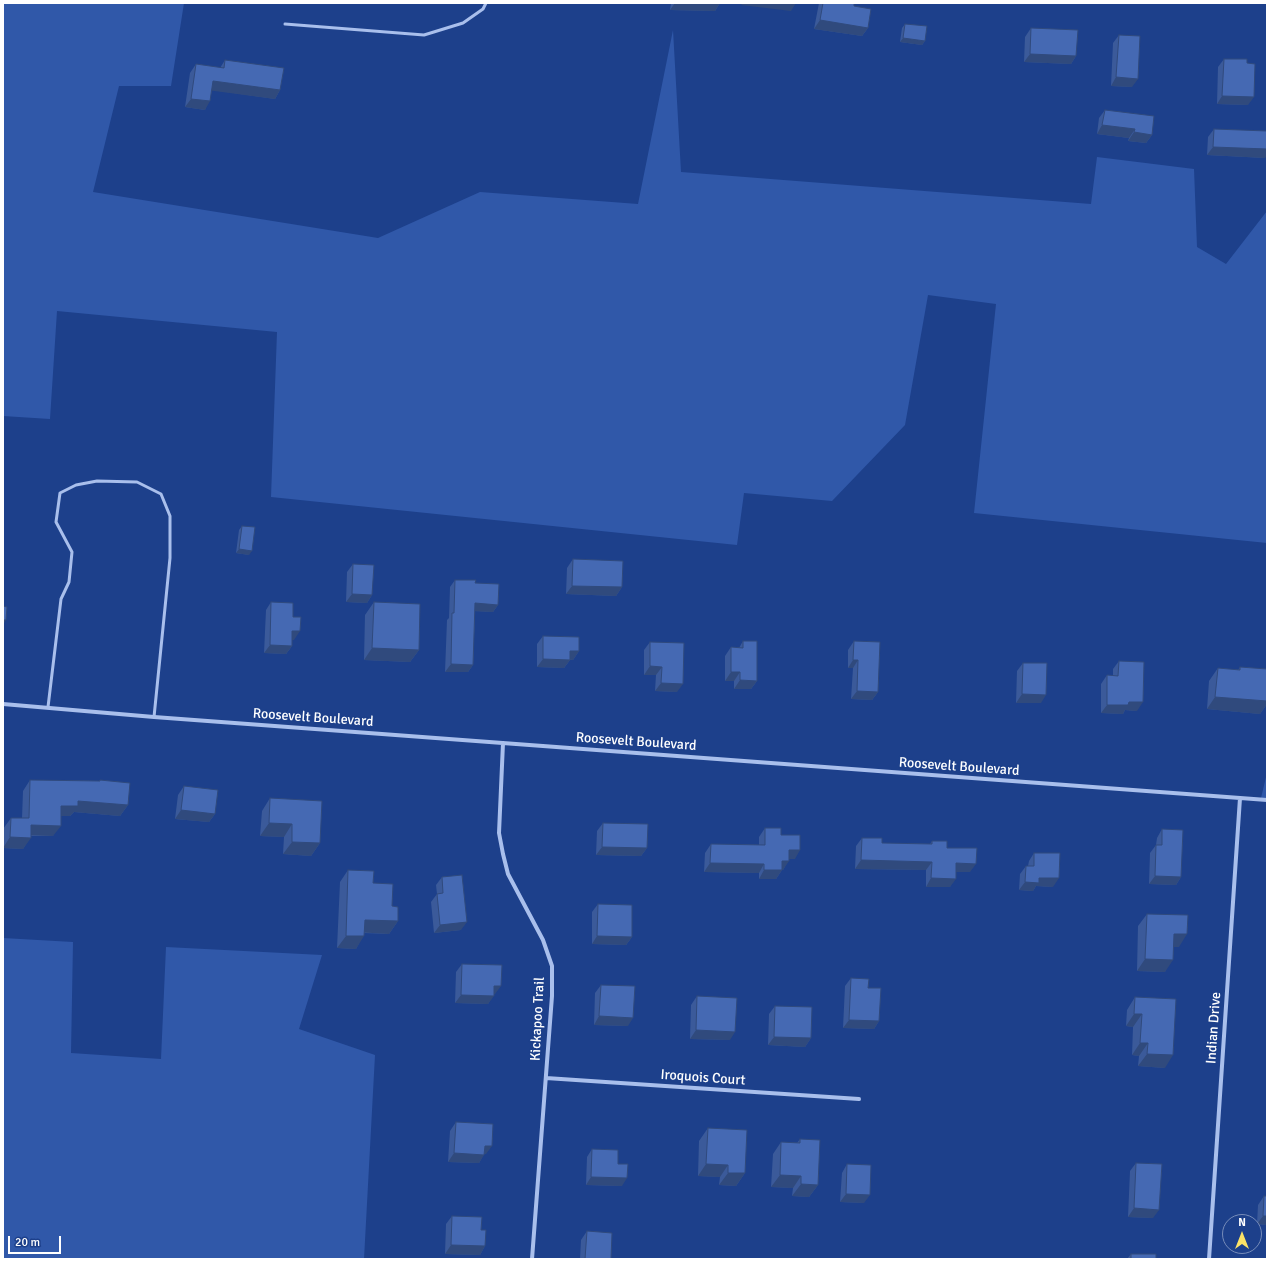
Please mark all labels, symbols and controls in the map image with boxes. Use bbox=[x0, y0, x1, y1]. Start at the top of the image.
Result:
street label: Roosevelt Boulevard bbox=[252, 705, 374, 731]
street label: Roosevelt Boulevard bbox=[575, 729, 697, 755]
street label: Roosevelt Boulevard bbox=[898, 754, 1020, 780]
street label: Kickapoo Trail bbox=[527, 977, 549, 1061]
street label: Indian Drive bbox=[1203, 991, 1225, 1065]
street label: Iroquois Court bbox=[660, 1067, 746, 1089]
north arrow bbox=[1222, 1214, 1262, 1254]
text: N bbox=[1238, 1216, 1246, 1229]
scale bar bbox=[10, 1228, 63, 1254]
text: 20 m bbox=[15, 1235, 40, 1250]

